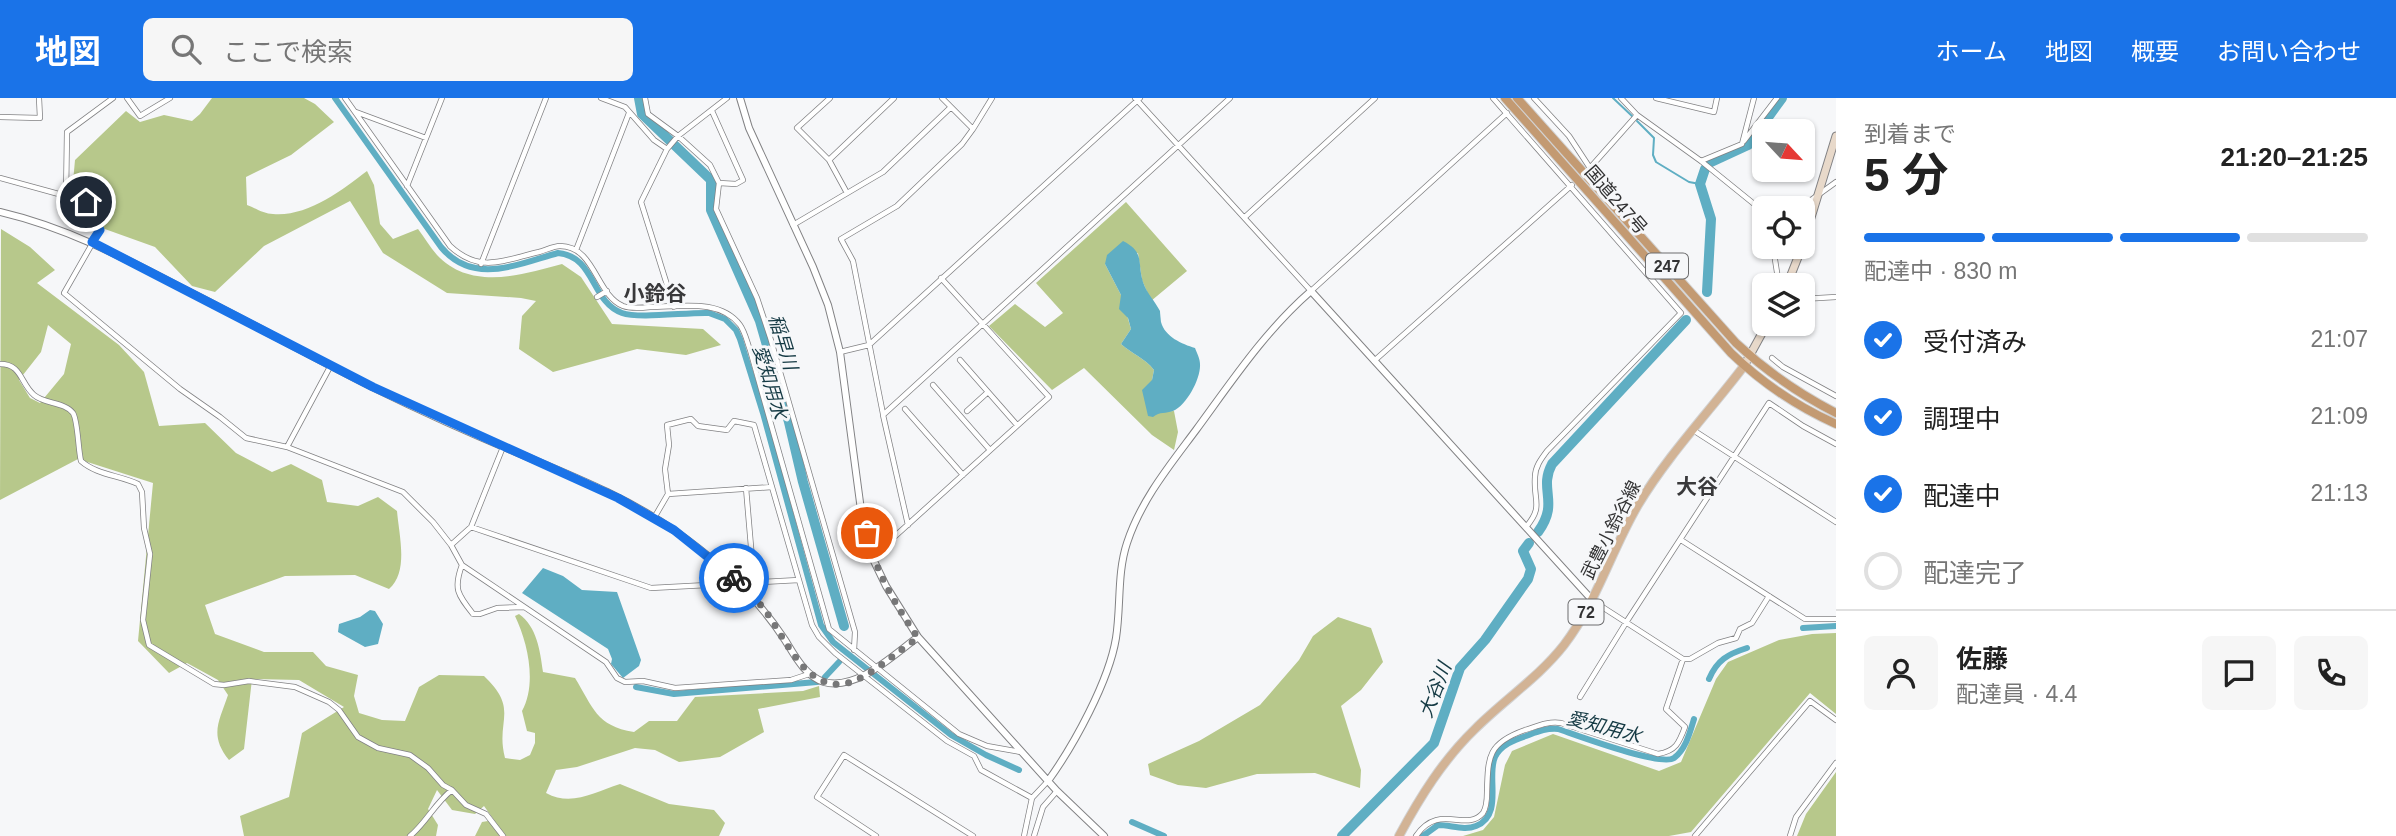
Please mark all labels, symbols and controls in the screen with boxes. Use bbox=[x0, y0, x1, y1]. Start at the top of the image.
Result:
search box bbox=[143, 18, 633, 81]
icon: search bbox=[167, 30, 205, 68]
text: 地図 bbox=[35, 33, 101, 70]
text: ここで検索 bbox=[223, 37, 353, 67]
text: ホーム bbox=[1936, 38, 2007, 65]
text: 地図 bbox=[2045, 38, 2093, 65]
text: 概要 bbox=[2131, 38, 2179, 65]
text: お問い合わせ bbox=[2217, 38, 2361, 65]
north arrow bbox=[1752, 119, 1815, 182]
map controls bbox=[1752, 119, 1815, 336]
text: 到着まで bbox=[1864, 121, 1956, 147]
text: 21:20–21:25 bbox=[2221, 142, 2368, 172]
text: 5 分 bbox=[1864, 149, 1948, 201]
street label: 国道247号 bbox=[1581, 162, 1651, 238]
pin bbox=[56, 172, 116, 232]
icon: home bbox=[67, 183, 105, 221]
button: locate bbox=[1752, 196, 1815, 259]
road number: 247 bbox=[1646, 254, 1688, 278]
text: 配達中 · 830 m bbox=[1864, 258, 2017, 284]
button: layers bbox=[1752, 273, 1815, 336]
district label: 小鈴谷 bbox=[624, 282, 687, 305]
water label: 稲早川 bbox=[765, 312, 802, 374]
icon: check bbox=[1864, 321, 1902, 359]
text: 21:07 bbox=[2310, 326, 2368, 352]
text: 受付済み bbox=[1923, 327, 2027, 357]
water label: 愛知用水 bbox=[749, 343, 792, 423]
icon: check bbox=[1864, 398, 1902, 436]
text: 21:09 bbox=[2310, 403, 2368, 429]
text: 調理中 bbox=[1923, 404, 2001, 434]
district label: 大谷 bbox=[1676, 475, 1718, 498]
icon: check bbox=[1864, 475, 1902, 513]
street label: 武豊小鈴谷線 bbox=[1578, 477, 1644, 583]
text: 21:13 bbox=[2310, 480, 2368, 506]
text: 配達中 bbox=[1923, 481, 2001, 511]
pin bbox=[837, 503, 897, 563]
icon: bag bbox=[848, 514, 886, 552]
courier bbox=[699, 543, 769, 613]
text: 配達完了 bbox=[1923, 558, 2027, 588]
icon: bike bbox=[715, 559, 753, 597]
road number: 72 bbox=[1568, 600, 1604, 624]
button: person bbox=[1864, 636, 1938, 710]
button: chat bbox=[2202, 636, 2276, 710]
button: phone bbox=[2294, 636, 2368, 710]
text: 佐藤 bbox=[1956, 644, 2008, 674]
water label: 大谷川 bbox=[1415, 658, 1456, 720]
text: 配達員 · 4.4 bbox=[1956, 681, 2077, 707]
water label: 愛知用水 bbox=[1565, 707, 1645, 747]

